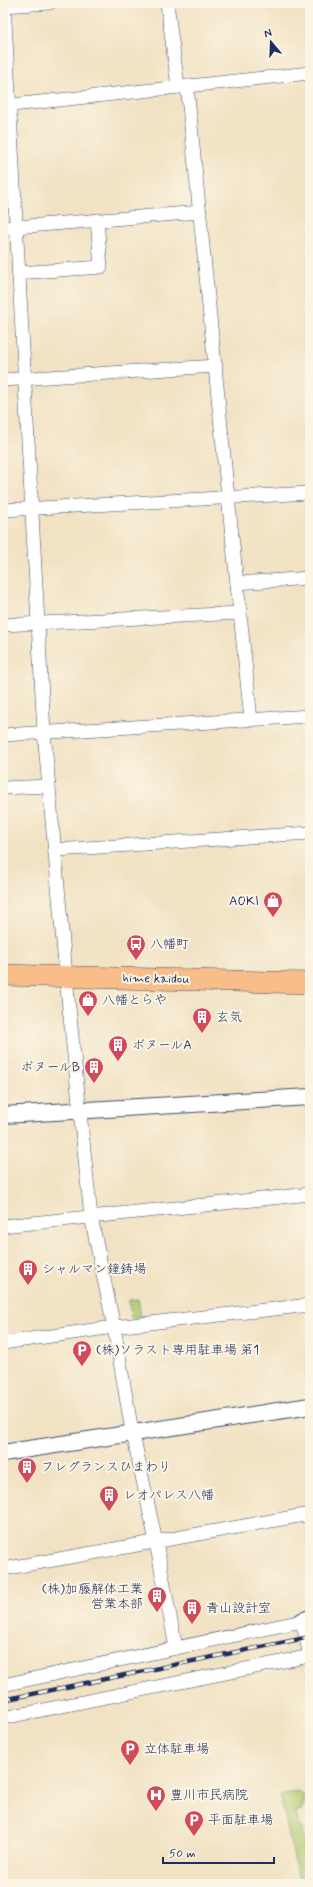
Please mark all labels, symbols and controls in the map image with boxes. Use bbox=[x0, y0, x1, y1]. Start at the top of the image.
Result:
north arrow bbox=[251, 22, 291, 62]
text: N bbox=[262, 26, 274, 41]
shop icon: AOKI bbox=[262, 890, 284, 918]
place label: AOKI bbox=[229, 893, 259, 910]
bus stop icon: 八幡町 bbox=[125, 933, 147, 961]
place label: 八幡町 bbox=[150, 936, 189, 953]
street label: hime kaidou bbox=[122, 970, 190, 988]
shop icon: 八幡とらや bbox=[77, 989, 99, 1017]
place label: 八幡とらや bbox=[102, 992, 167, 1009]
building icon: 玄気 bbox=[191, 1006, 213, 1034]
place label: 玄気 bbox=[216, 1009, 242, 1026]
building icon: ボヌールA bbox=[107, 1034, 129, 1062]
place label: ボヌールA bbox=[132, 1037, 192, 1054]
building icon: ボヌールB bbox=[83, 1056, 105, 1084]
place label: ボヌールB bbox=[21, 1059, 80, 1076]
building icon: シャルマン鐘鋳場 bbox=[17, 1258, 39, 1286]
place label: シャルマン鐘鋳場 bbox=[42, 1261, 146, 1278]
parking icon: (株)ソラスト専用駐車場 第1 bbox=[71, 1339, 93, 1367]
place label: (株)ソラスト専用駐車場 第1 bbox=[96, 1342, 259, 1359]
building icon: フレグランスひまわり bbox=[16, 1456, 38, 1484]
place label: フレグランスひまわり bbox=[41, 1459, 171, 1476]
building icon: レオパレス八幡 bbox=[98, 1484, 120, 1512]
place label: レオパレス八幡 bbox=[123, 1487, 214, 1504]
place label: (株)加藤解体工業 営業本部 bbox=[42, 1581, 143, 1613]
building icon: (株)加藤解体工業 営業本部 bbox=[146, 1585, 168, 1613]
building icon: 青山設計室 bbox=[181, 1597, 203, 1625]
place label: 青山設計室 bbox=[206, 1600, 271, 1617]
parking icon: 立体駐車場 bbox=[119, 1738, 141, 1766]
place label: 立体駐車場 bbox=[144, 1741, 209, 1758]
hospital icon: 豊川市民病院 bbox=[145, 1784, 167, 1812]
place label: 豊川市民病院 bbox=[170, 1787, 248, 1804]
parking icon: 平面駐車場 bbox=[183, 1809, 205, 1837]
place label: 平面駐車場 bbox=[208, 1812, 273, 1829]
scale bar bbox=[163, 1839, 274, 1865]
text: 50 m bbox=[169, 1846, 196, 1862]

